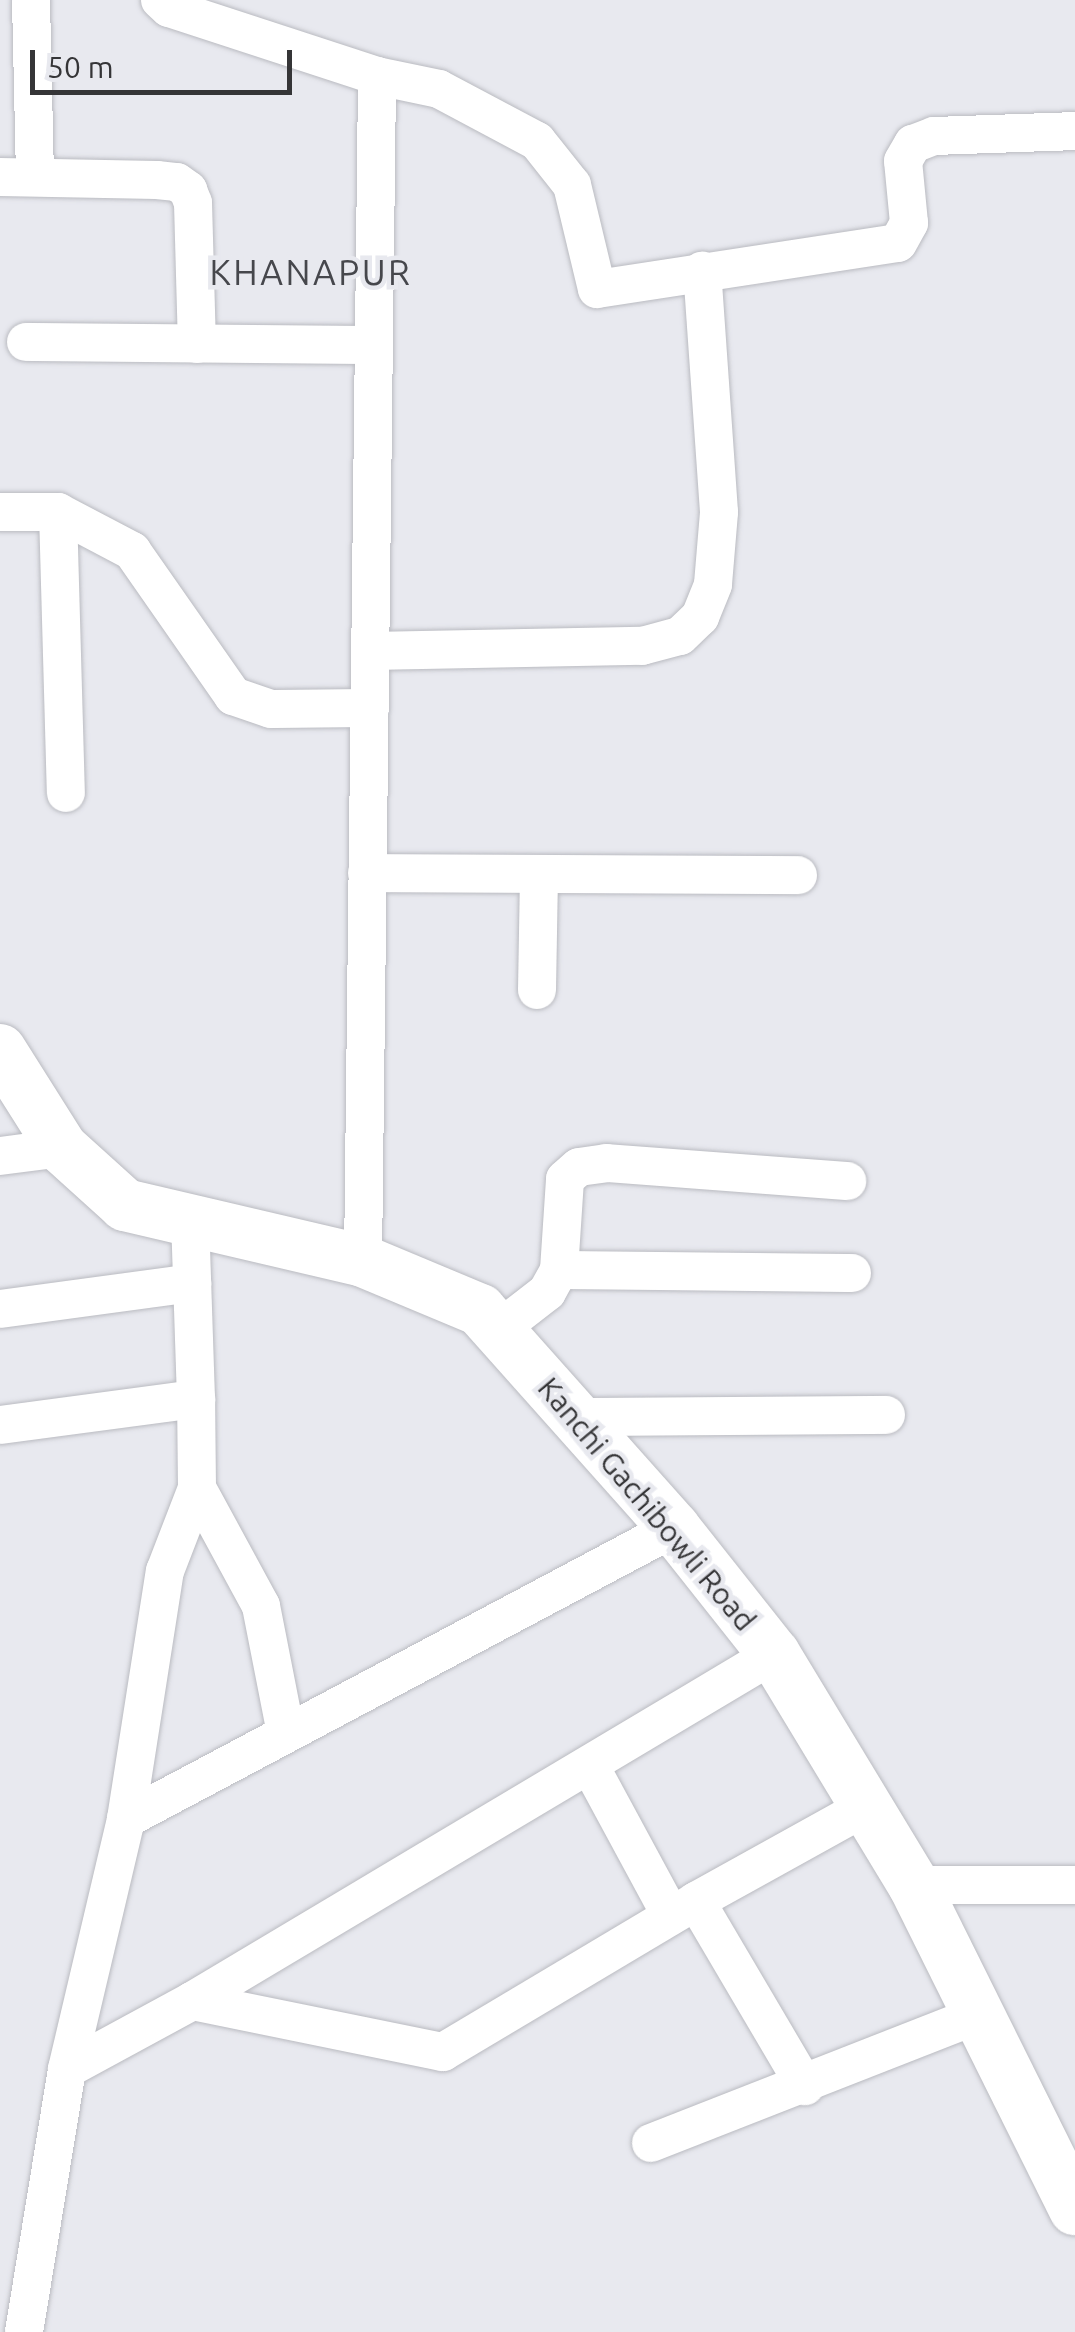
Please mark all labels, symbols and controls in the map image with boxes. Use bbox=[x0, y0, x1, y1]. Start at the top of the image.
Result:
scale bar bbox=[35, 30, 298, 92]
text: 50 m bbox=[47, 50, 114, 84]
district label: KHANAPUR bbox=[210, 251, 412, 293]
street label: Kanchi Gachibowli Road bbox=[531, 1370, 763, 1638]

